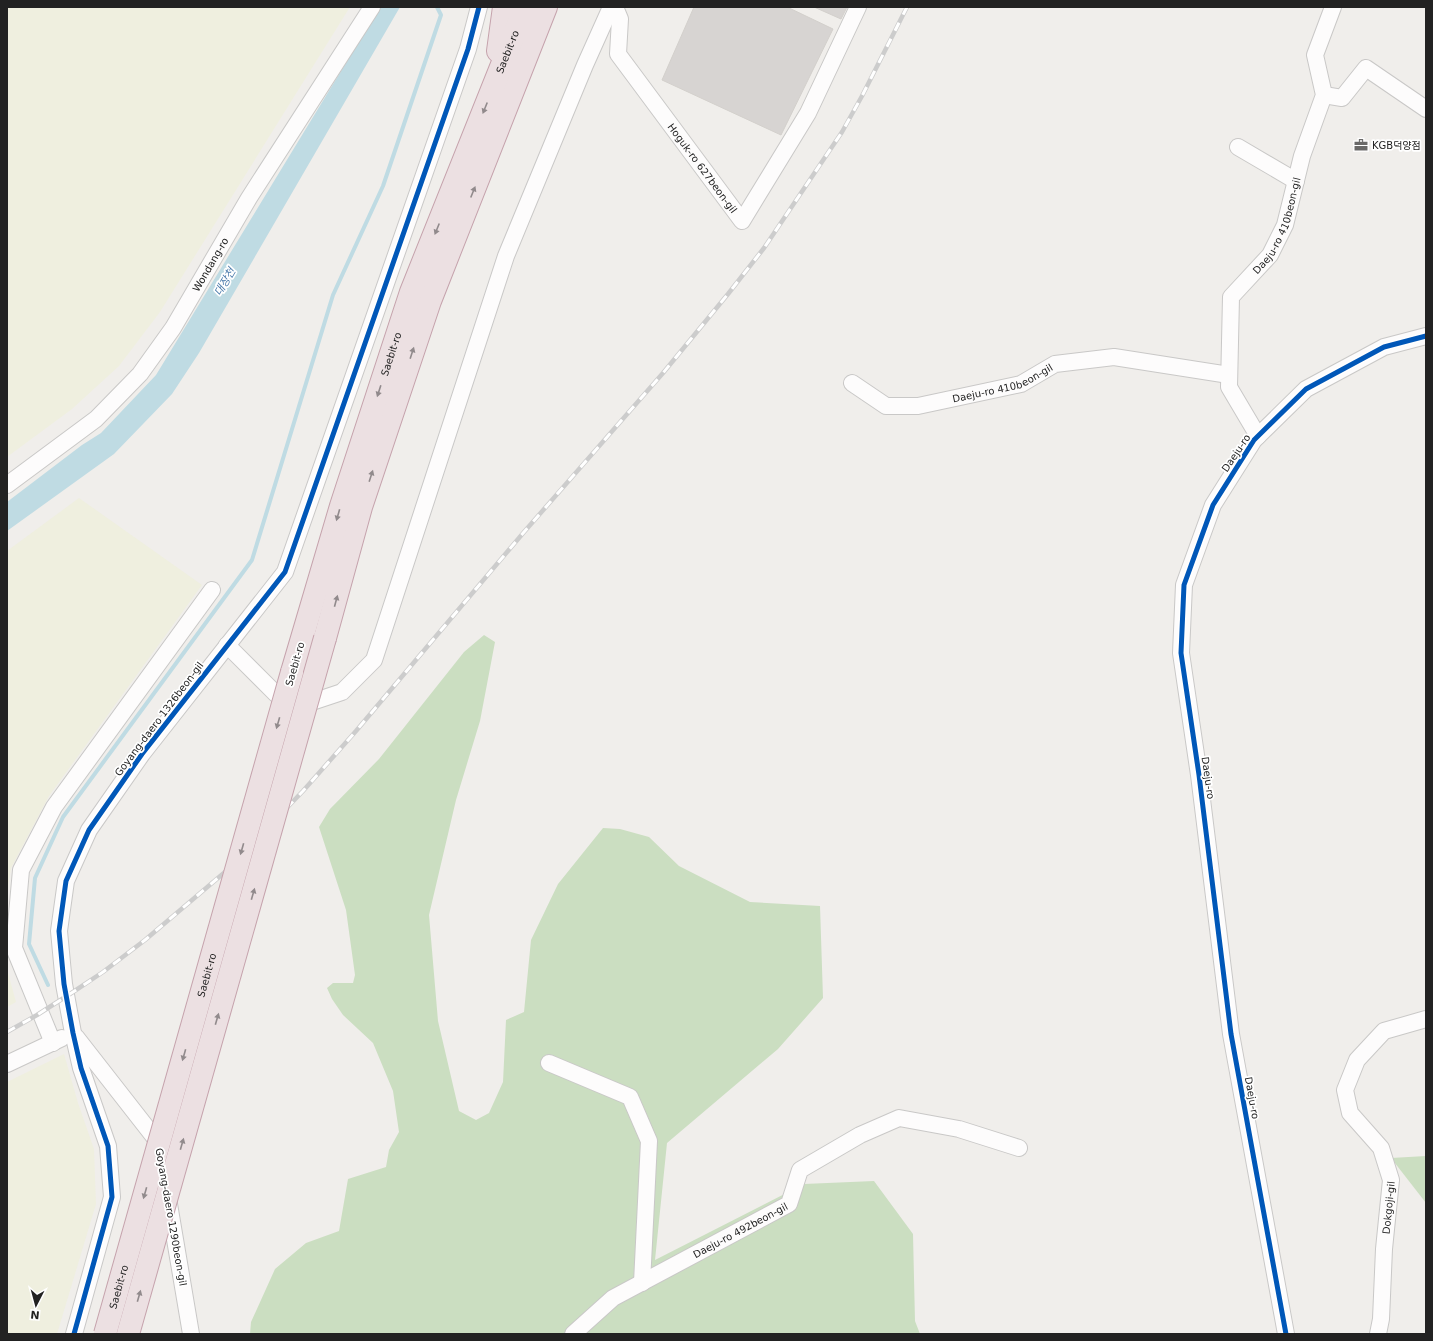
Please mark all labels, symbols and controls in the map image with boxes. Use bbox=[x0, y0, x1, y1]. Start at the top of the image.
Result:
street label: Saebit-ro bbox=[494, 29, 521, 75]
one-way arrow bbox=[481, 103, 487, 115]
street label: Hoguk-ro 627beon-gil bbox=[666, 121, 739, 215]
office icon: KGB덕양점 bbox=[1353, 137, 1369, 153]
place label: KGB덕양점 bbox=[1372, 140, 1421, 151]
street label: Daeju-ro 410beon-gil bbox=[1250, 176, 1302, 276]
one-way arrow bbox=[470, 185, 476, 197]
one-way arrow bbox=[433, 224, 439, 236]
street label: Wondang-ro bbox=[190, 235, 230, 293]
water label: 대장천 bbox=[212, 264, 239, 298]
street label: Saebit-ro bbox=[378, 331, 403, 377]
one-way arrow bbox=[410, 346, 416, 358]
street label: Daeju-ro 410beon-gil bbox=[951, 361, 1054, 404]
one-way arrow bbox=[376, 385, 382, 397]
street label: Daeju-ro bbox=[1219, 432, 1253, 474]
one-way arrow bbox=[369, 470, 375, 482]
one-way arrow bbox=[335, 508, 341, 521]
one-way arrow bbox=[333, 595, 339, 607]
street label: Saebit-ro bbox=[283, 641, 307, 687]
street label: Goyang-daero 1326beon-gil bbox=[112, 660, 206, 778]
one-way arrow bbox=[275, 718, 281, 730]
street label: Daeju-ro bbox=[1200, 756, 1216, 800]
one-way arrow bbox=[239, 842, 245, 855]
one-way arrow bbox=[250, 888, 256, 900]
street label: Saebit-ro bbox=[195, 952, 218, 998]
one-way arrow bbox=[214, 1013, 220, 1025]
one-way arrow bbox=[181, 1049, 187, 1061]
street label: Daeju-ro bbox=[1243, 1076, 1261, 1120]
one-way arrow bbox=[179, 1138, 185, 1150]
street label: Goyang-daero 1290beon-gil bbox=[153, 1147, 189, 1287]
street label: Dokgoji-gil bbox=[1380, 1181, 1396, 1235]
one-way arrow bbox=[142, 1187, 148, 1199]
street label: Daeju-ro 492beon-gil bbox=[691, 1200, 789, 1260]
street label: Saebit-ro bbox=[107, 1264, 130, 1310]
north arrow bbox=[16, 1285, 56, 1325]
one-way arrow bbox=[136, 1290, 142, 1302]
text: N bbox=[30, 1308, 40, 1321]

